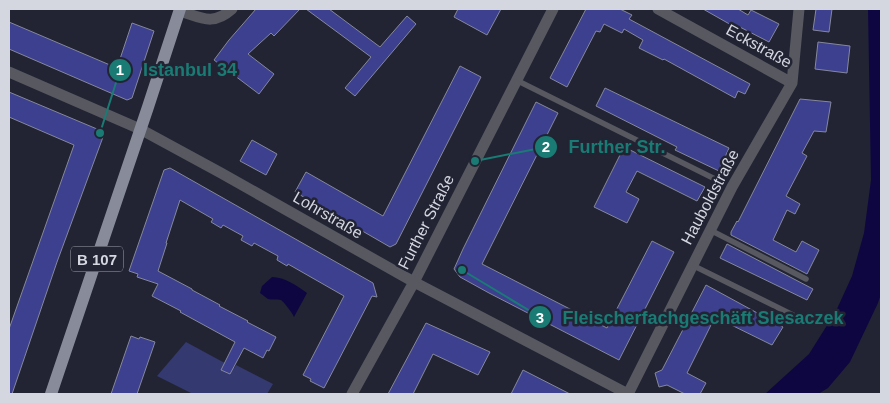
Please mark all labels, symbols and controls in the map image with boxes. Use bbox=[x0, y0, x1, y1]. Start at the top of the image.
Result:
street label: Eckstraße bbox=[723, 21, 795, 71]
callout: Istanbul 34 bbox=[108, 53, 247, 86]
text: Istanbul 34 bbox=[143, 60, 237, 80]
text: 1 bbox=[116, 61, 124, 78]
callout: Further Str. bbox=[534, 131, 676, 164]
text: Further Str. bbox=[568, 137, 666, 157]
text: 2 bbox=[542, 138, 550, 155]
street label: Hauboldstraße bbox=[678, 147, 742, 247]
street label: Further Straße bbox=[395, 172, 457, 272]
street label: Lohrstraße bbox=[290, 188, 366, 242]
road number: B 107 bbox=[71, 246, 123, 272]
callout: Fleischerfachgeschäft Slesaczek bbox=[527, 301, 853, 334]
text: Fleischerfachgeschäft Slesaczek bbox=[562, 308, 845, 328]
text: 3 bbox=[536, 309, 544, 326]

